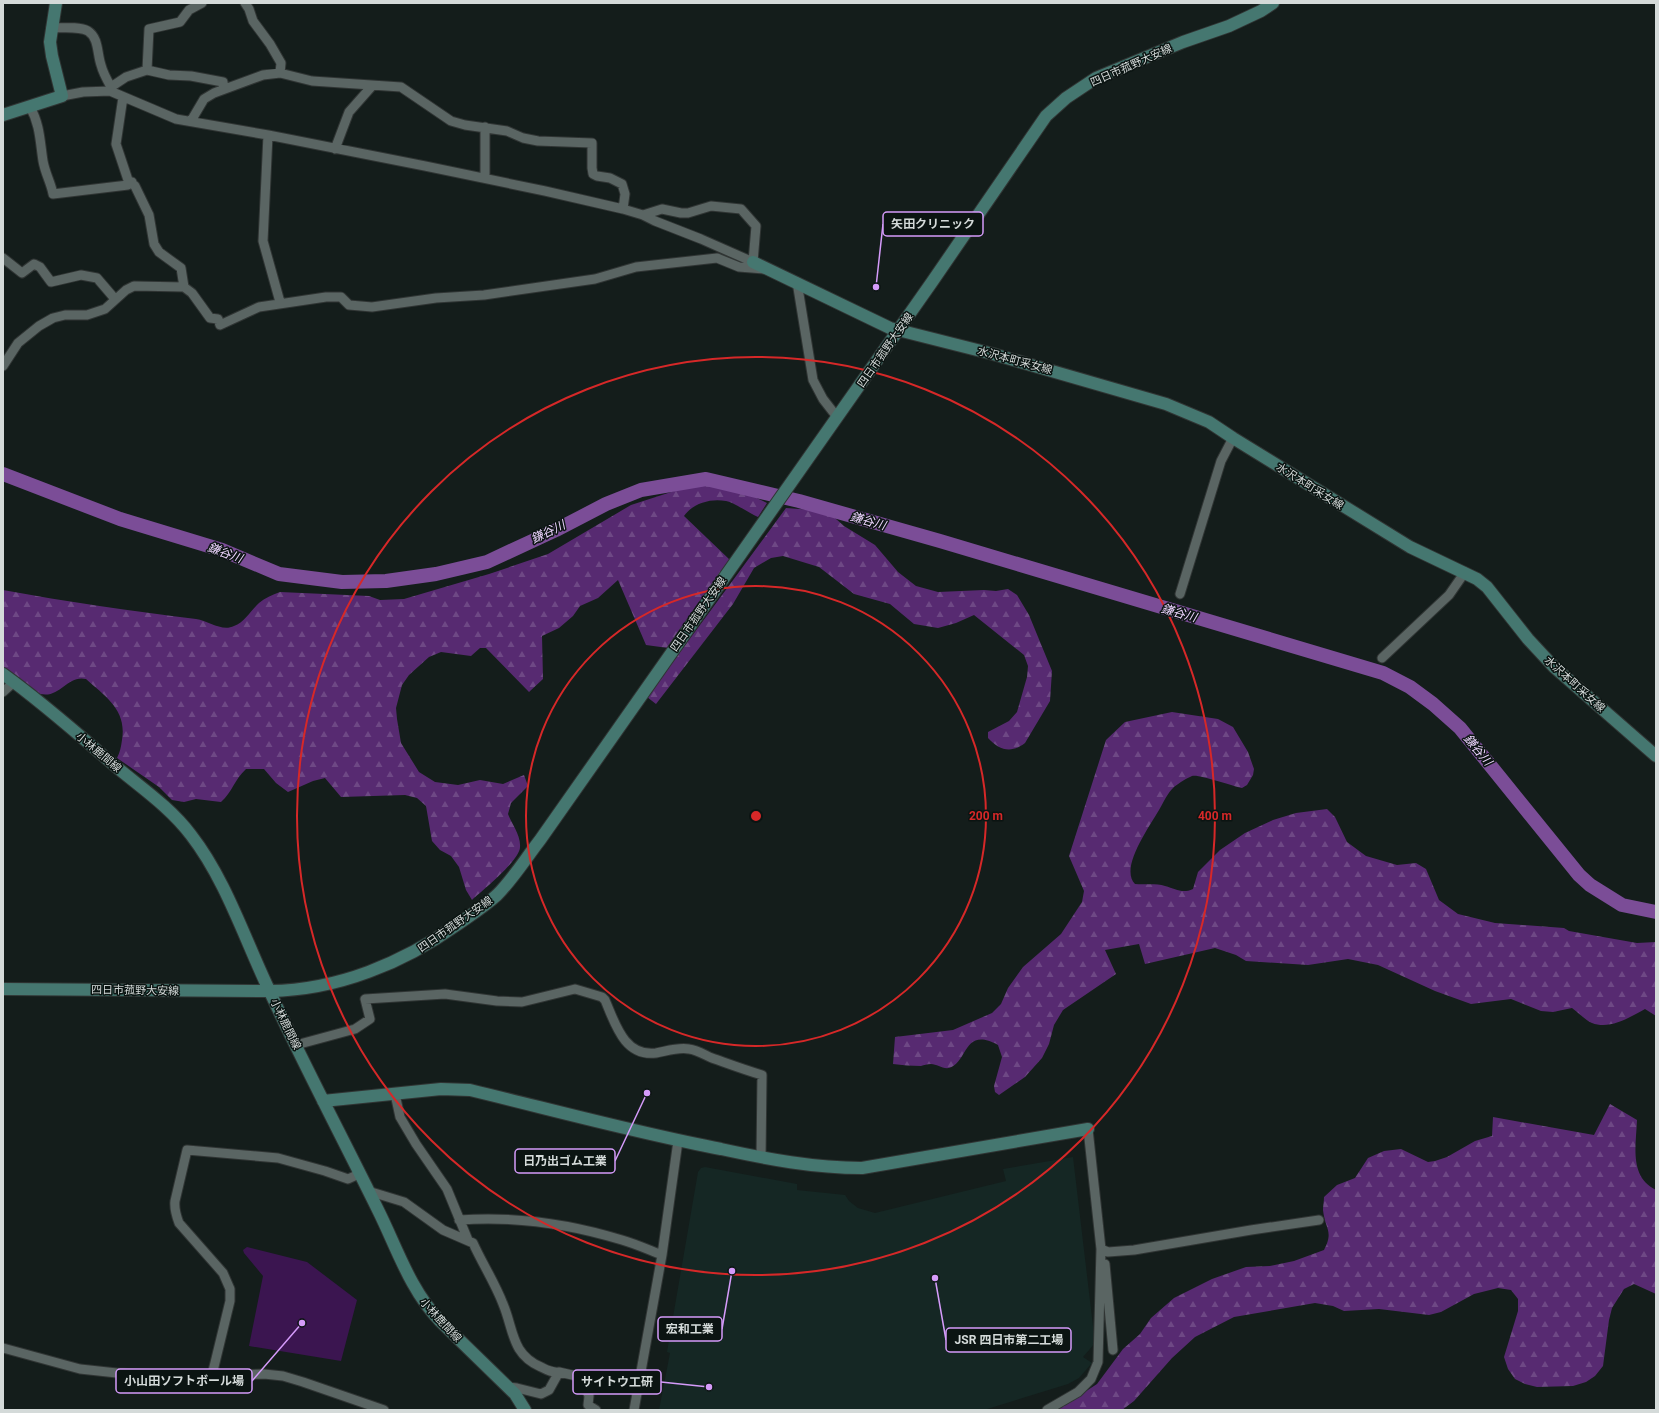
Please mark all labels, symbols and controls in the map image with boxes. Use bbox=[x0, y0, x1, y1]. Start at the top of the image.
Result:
street label: 四日市菰野大安線 bbox=[1088, 42, 1174, 89]
callout: 矢田クリニック bbox=[883, 212, 983, 236]
text: 矢田クリニック bbox=[891, 217, 975, 231]
street label: 四日市菰野大安線 bbox=[855, 311, 916, 390]
street label: 水沢本町采女線 bbox=[976, 344, 1054, 377]
street label: 水沢本町采女線 bbox=[1274, 461, 1346, 512]
water label: 鎌谷川 bbox=[849, 509, 889, 533]
water label: 鎌谷川 bbox=[529, 517, 569, 546]
water label: 鎌谷川 bbox=[206, 540, 246, 566]
street label: 四日市菰野大安線 bbox=[668, 575, 729, 654]
water label: 鎌谷川 bbox=[1160, 601, 1200, 625]
street label: 水沢本町采女線 bbox=[1542, 654, 1608, 715]
street label: 小林鹿間線 bbox=[73, 730, 124, 775]
water label: 鎌谷川 bbox=[1461, 732, 1496, 770]
centre of rings bbox=[749, 809, 763, 823]
text: 200 m bbox=[969, 809, 1003, 823]
text: 400 m bbox=[1198, 809, 1232, 823]
street label: 四日市菰野大安線 bbox=[416, 894, 495, 955]
street label: 四日市菰野大安線 bbox=[91, 983, 179, 998]
street label: 小林鹿間線 bbox=[268, 997, 303, 1052]
callout: 日乃出ゴム工業 bbox=[515, 1149, 615, 1173]
text: 日乃出ゴム工業 bbox=[523, 1154, 607, 1168]
street label: 小林鹿間線 bbox=[417, 1296, 464, 1345]
callout: 宏和工業 bbox=[658, 1317, 722, 1341]
text: 宏和工業 bbox=[666, 1322, 714, 1336]
callout: JSR 四日市第二工場 bbox=[946, 1328, 1071, 1352]
text: JSR 四日市第二工場 bbox=[955, 1333, 1063, 1347]
callout: 小山田ソフトボール場 bbox=[116, 1369, 252, 1393]
callout: サイトウ工研 bbox=[573, 1370, 661, 1394]
text: 小山田ソフトボール場 bbox=[124, 1374, 244, 1388]
text: サイトウ工研 bbox=[581, 1375, 653, 1389]

